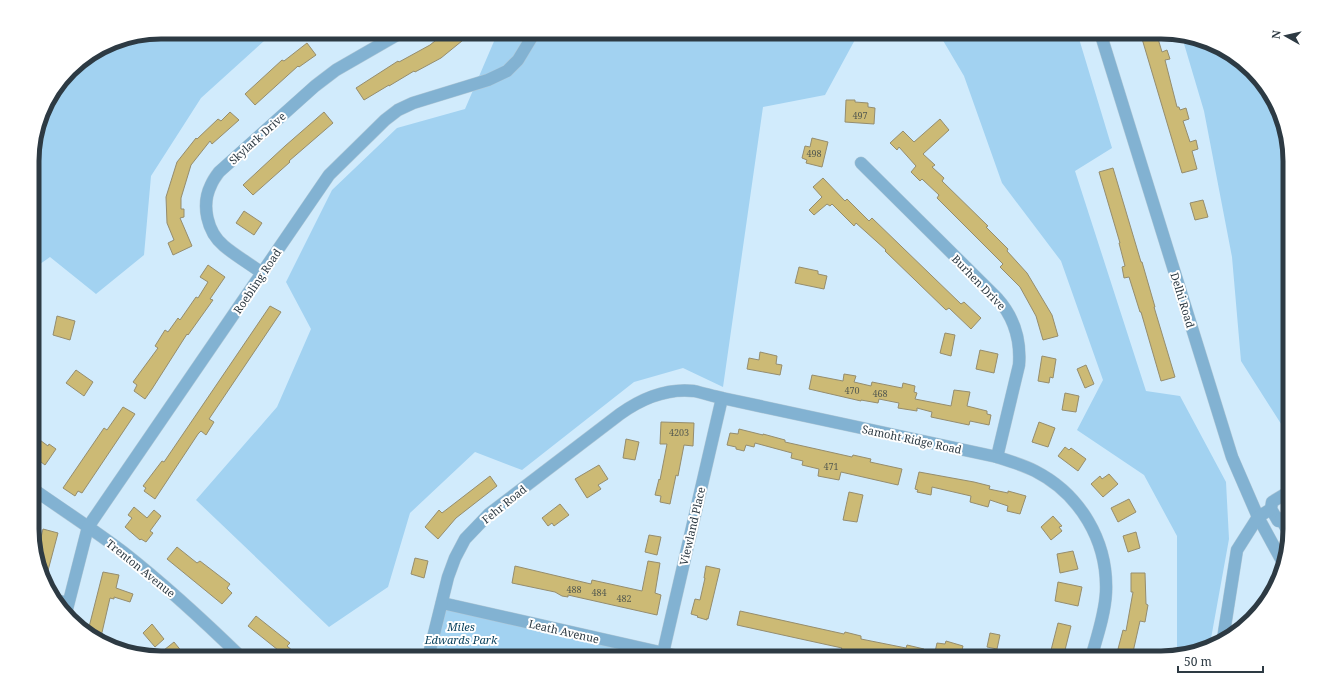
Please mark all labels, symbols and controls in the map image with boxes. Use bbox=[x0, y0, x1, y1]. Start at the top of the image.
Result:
north arrow bbox=[1266, 16, 1306, 56]
text: N bbox=[1268, 29, 1284, 40]
street label: Skylark Drive bbox=[225, 108, 289, 168]
house number: 497 bbox=[852, 109, 868, 122]
house number: 498 bbox=[806, 147, 822, 160]
street label: Roebling Road bbox=[230, 245, 284, 316]
street label: Burhen Drive bbox=[949, 251, 1009, 313]
street label: Delhi Road bbox=[1167, 270, 1199, 330]
house number: 470 bbox=[844, 384, 860, 397]
house number: 468 bbox=[872, 387, 888, 400]
street label: Samoht Ridge Road bbox=[861, 421, 963, 457]
house number: 4203 bbox=[669, 426, 689, 439]
house number: 471 bbox=[823, 460, 839, 473]
street label: Fehr Road bbox=[478, 481, 530, 527]
street label: Viewland Place bbox=[676, 485, 708, 567]
street label: Trenton Avenue bbox=[103, 536, 179, 600]
house number: 488 bbox=[566, 583, 582, 596]
house number: 484 bbox=[591, 586, 607, 599]
house number: 482 bbox=[616, 592, 632, 605]
street label: Leath Avenue bbox=[527, 616, 601, 646]
park label: Miles Edwards Park bbox=[424, 619, 498, 647]
scale bar bbox=[1178, 648, 1263, 674]
text: 50 m bbox=[1184, 653, 1212, 670]

